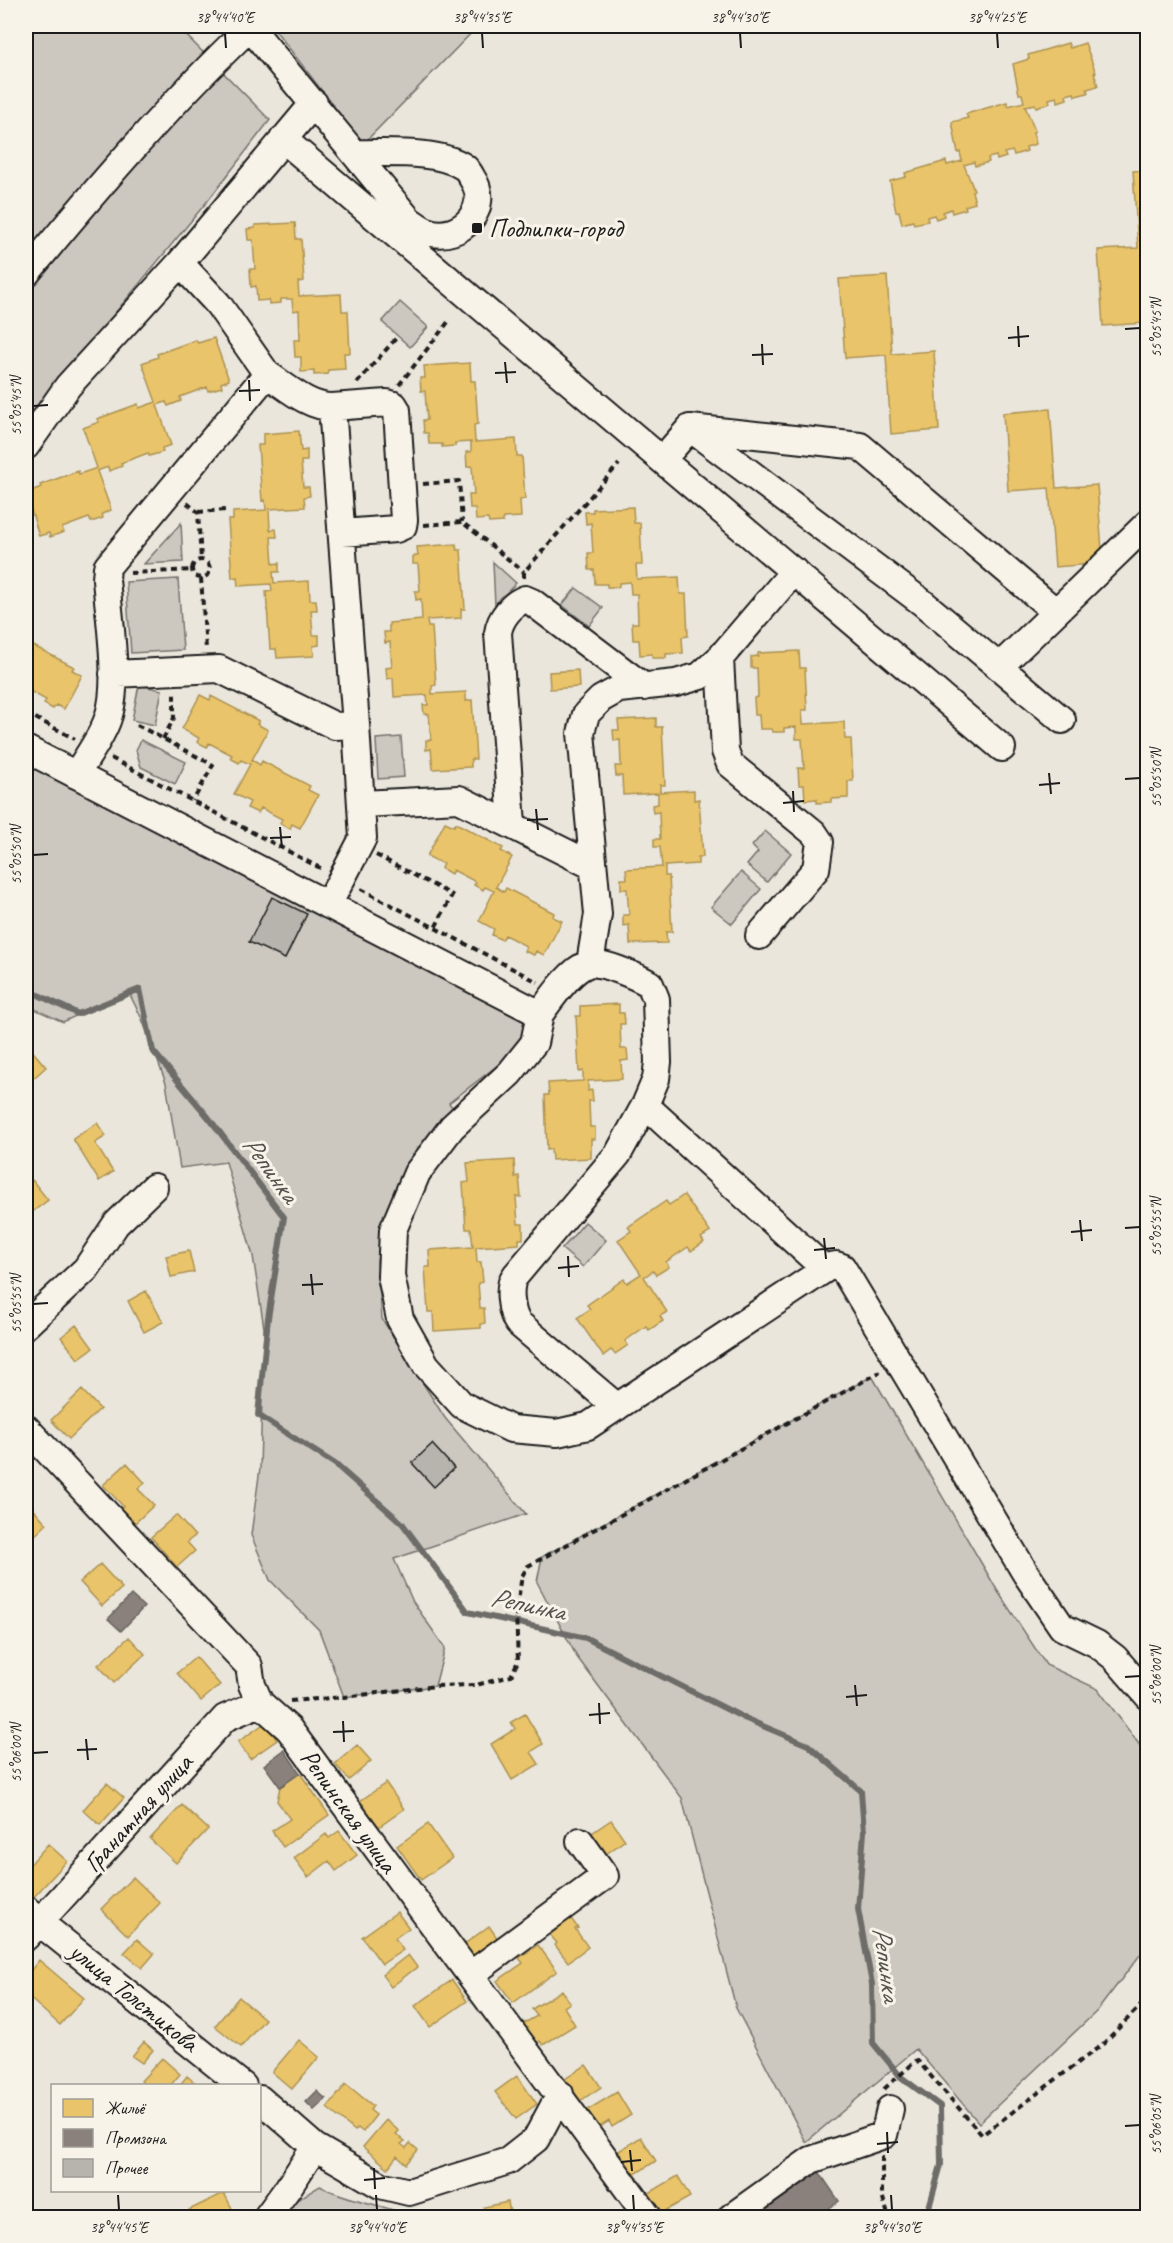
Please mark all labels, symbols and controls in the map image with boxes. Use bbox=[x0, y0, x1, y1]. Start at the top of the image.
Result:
text: 38°44'40"E bbox=[196, 8, 256, 27]
text: 38°44'35"E bbox=[453, 8, 513, 27]
text: 38°44'30"E bbox=[711, 8, 771, 27]
text: 38°44'25"E bbox=[968, 8, 1028, 27]
place label: Подлипки-город bbox=[489, 212, 625, 245]
marker: Подлипки-город bbox=[470, 221, 484, 235]
text: 55°05'45"N bbox=[1147, 295, 1166, 358]
text: 55°05'45"N bbox=[7, 373, 26, 436]
text: 55°05'50"N bbox=[1147, 745, 1166, 808]
text: 55°05'50"N bbox=[7, 822, 26, 885]
water label: Репинка bbox=[235, 1129, 308, 1212]
text: 55°05'55"N bbox=[1147, 1194, 1166, 1257]
text: 55°05'55"N bbox=[7, 1271, 26, 1334]
water label: Репинка bbox=[488, 1580, 571, 1629]
text: 55°06'00"N bbox=[1147, 1643, 1166, 1706]
text: 55°06'00"N bbox=[7, 1720, 26, 1783]
street label: Репинская улица bbox=[293, 1743, 406, 1881]
street label: Гранатная улица bbox=[76, 1746, 201, 1879]
water label: Репинка bbox=[865, 1925, 909, 2006]
street label: улица Толстикова bbox=[61, 1934, 207, 2060]
legend bbox=[51, 2084, 261, 2192]
text: 55°06'05"N bbox=[1147, 2092, 1166, 2155]
text: Жильё bbox=[105, 2097, 147, 2119]
text: Промзона bbox=[105, 2127, 167, 2149]
text: Прочее bbox=[105, 2157, 148, 2179]
text: 38°44'45"E bbox=[90, 2218, 150, 2237]
text: 38°44'40"E bbox=[348, 2218, 408, 2237]
text: 38°44'35"E bbox=[605, 2218, 665, 2237]
text: 38°44'30"E bbox=[863, 2218, 923, 2237]

